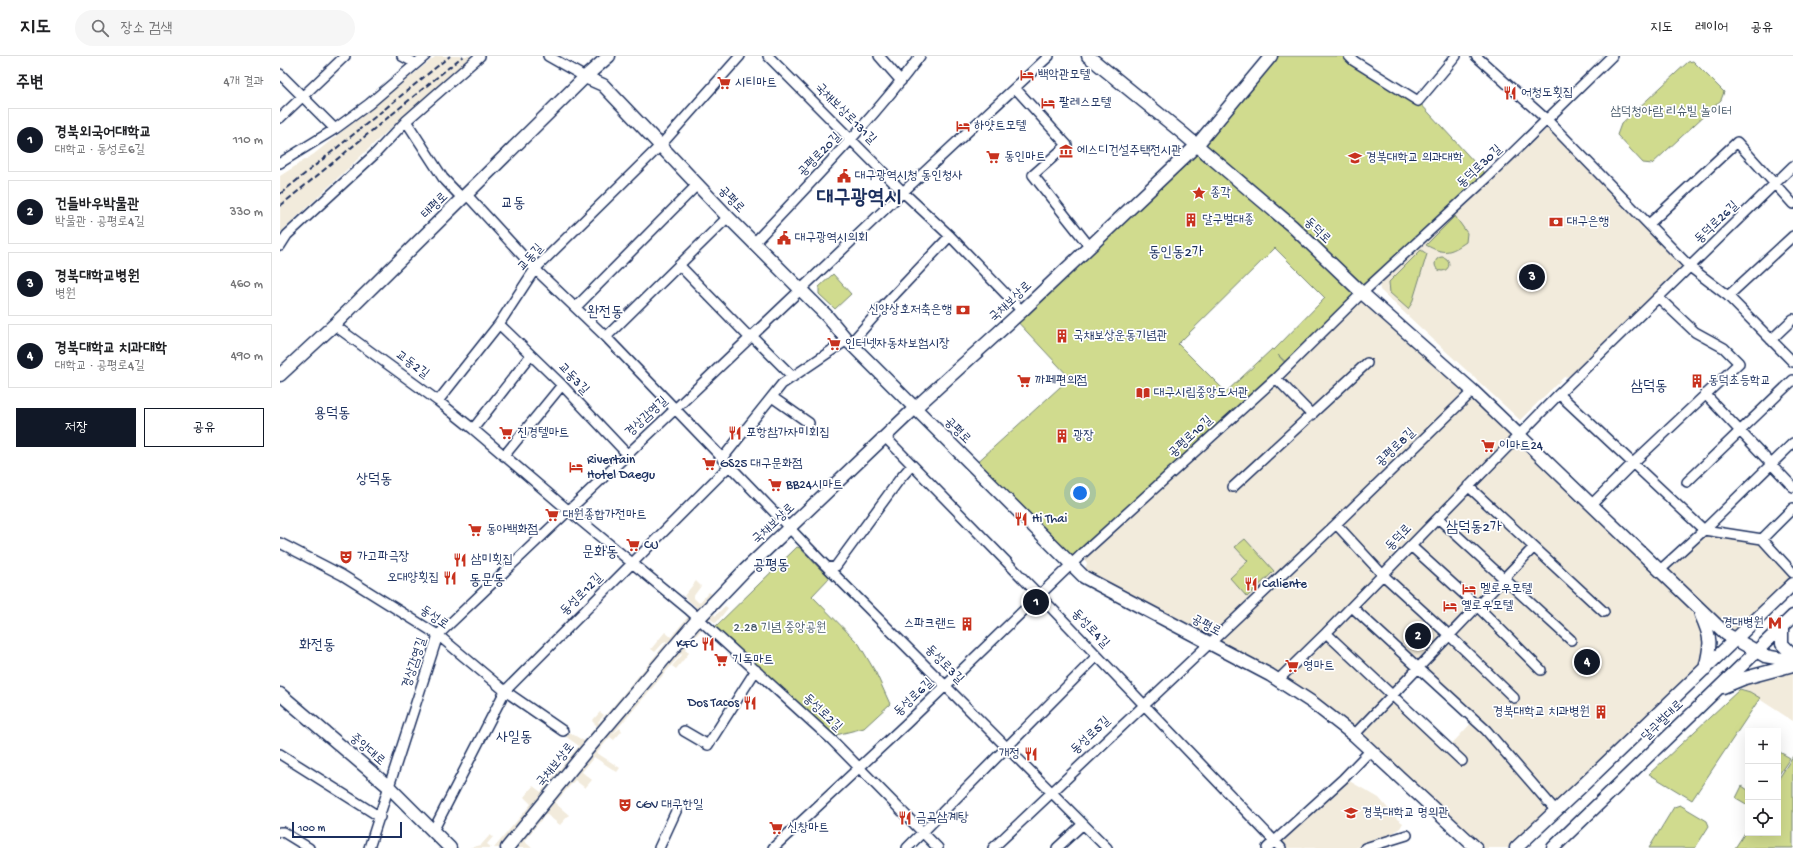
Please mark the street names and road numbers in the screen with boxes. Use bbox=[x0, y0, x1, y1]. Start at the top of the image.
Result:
street label: 국채보상로131길 bbox=[811, 80, 879, 148]
street label: 공평로20길 bbox=[795, 130, 845, 180]
street label: 동덕로30길 bbox=[1454, 142, 1506, 192]
street label: 공평로 bbox=[715, 183, 747, 217]
street label: 태평로 bbox=[418, 190, 452, 222]
street label: 동덕로26길 bbox=[1692, 199, 1742, 247]
street label: 동덕로 bbox=[1300, 215, 1334, 247]
street label: 교동길 bbox=[515, 241, 547, 275]
street label: 국채보상로 bbox=[987, 279, 1035, 325]
street label: 교동2길 bbox=[392, 348, 432, 382]
street label: 교동3길 bbox=[554, 360, 592, 398]
street label: 경상감영길 bbox=[623, 394, 671, 440]
street label: 공평로10길 bbox=[1166, 413, 1216, 461]
street label: 공평로 bbox=[941, 415, 973, 447]
street label: 공평로8길 bbox=[1373, 426, 1419, 470]
street label: 국채보상로 bbox=[750, 501, 798, 547]
street label: 동덕로 bbox=[1383, 521, 1415, 555]
street label: 동성로12길 bbox=[558, 571, 606, 619]
street label: 동성로 bbox=[417, 603, 451, 633]
street label: 동성로4길 bbox=[1068, 607, 1112, 651]
street label: 공평로 bbox=[1189, 612, 1223, 640]
street label: 경상감영길 bbox=[400, 636, 430, 690]
street label: 동성로3길 bbox=[922, 643, 966, 687]
street label: 동성로6길 bbox=[891, 676, 937, 720]
street label: 동성로2길 bbox=[799, 691, 845, 735]
street label: 달구벌대로 bbox=[1639, 697, 1687, 745]
street label: 동성로5길 bbox=[1068, 714, 1114, 758]
street label: 중앙대로 bbox=[346, 731, 388, 769]
street label: 국채보상로 bbox=[534, 740, 578, 790]

